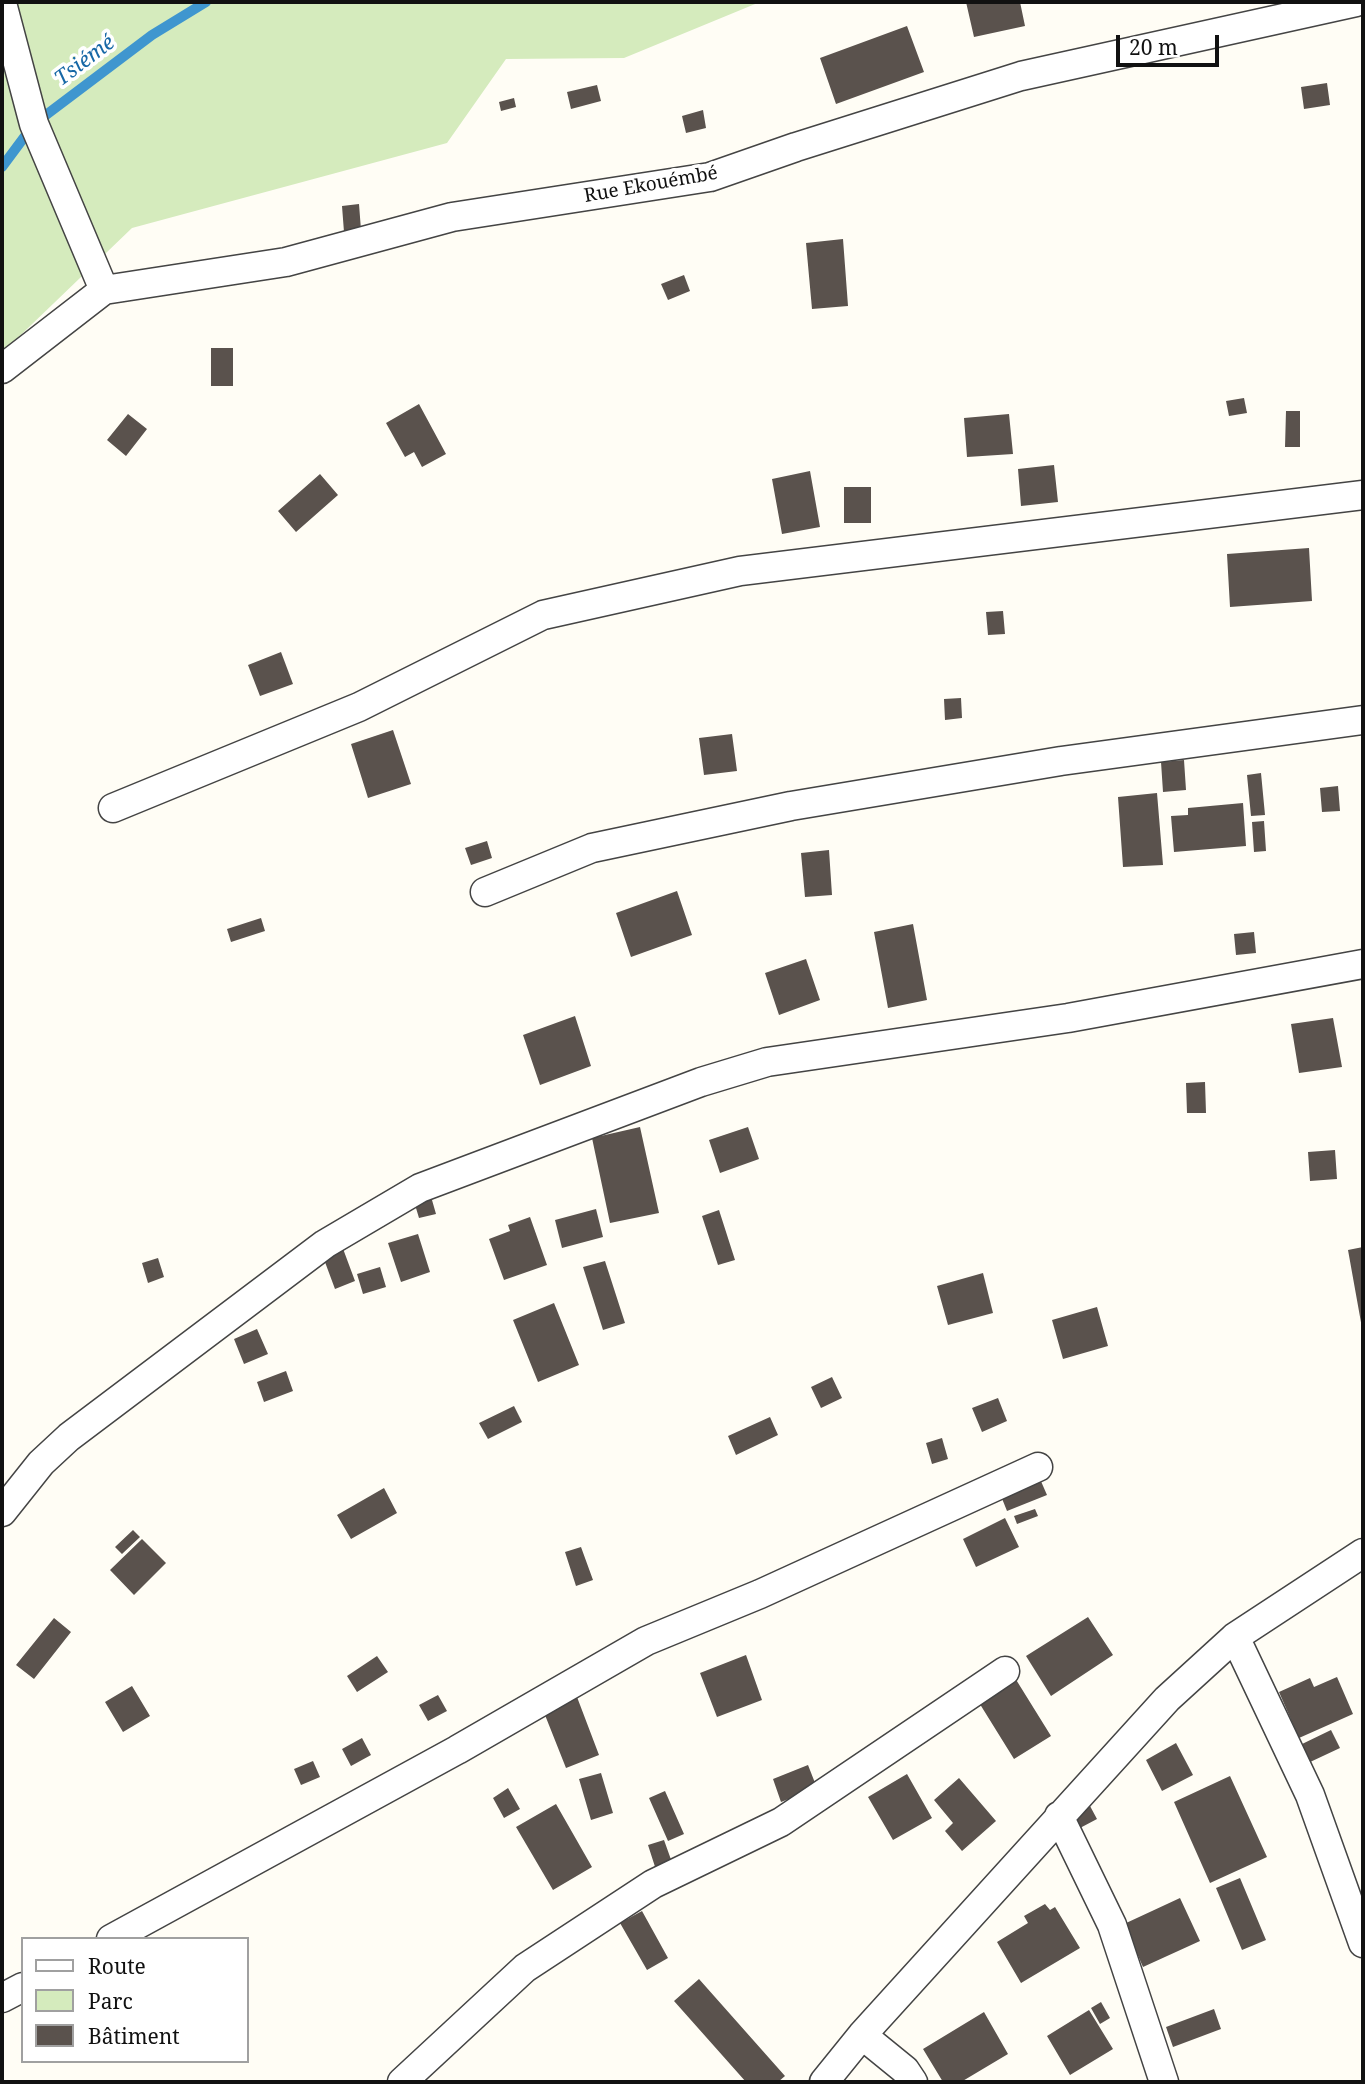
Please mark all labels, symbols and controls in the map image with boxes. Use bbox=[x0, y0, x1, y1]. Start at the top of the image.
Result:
scale bar bbox=[1120, 21, 1223, 65]
water label: Tsiémé bbox=[50, 30, 120, 92]
text: 20 m bbox=[1129, 33, 1178, 61]
street label: Rue Ekouémbé bbox=[582, 162, 720, 208]
legend bbox=[21, 1937, 248, 2063]
text: Route bbox=[88, 1952, 146, 1980]
text: Parc bbox=[88, 1987, 133, 2015]
text: Bâtiment bbox=[88, 2022, 180, 2050]

